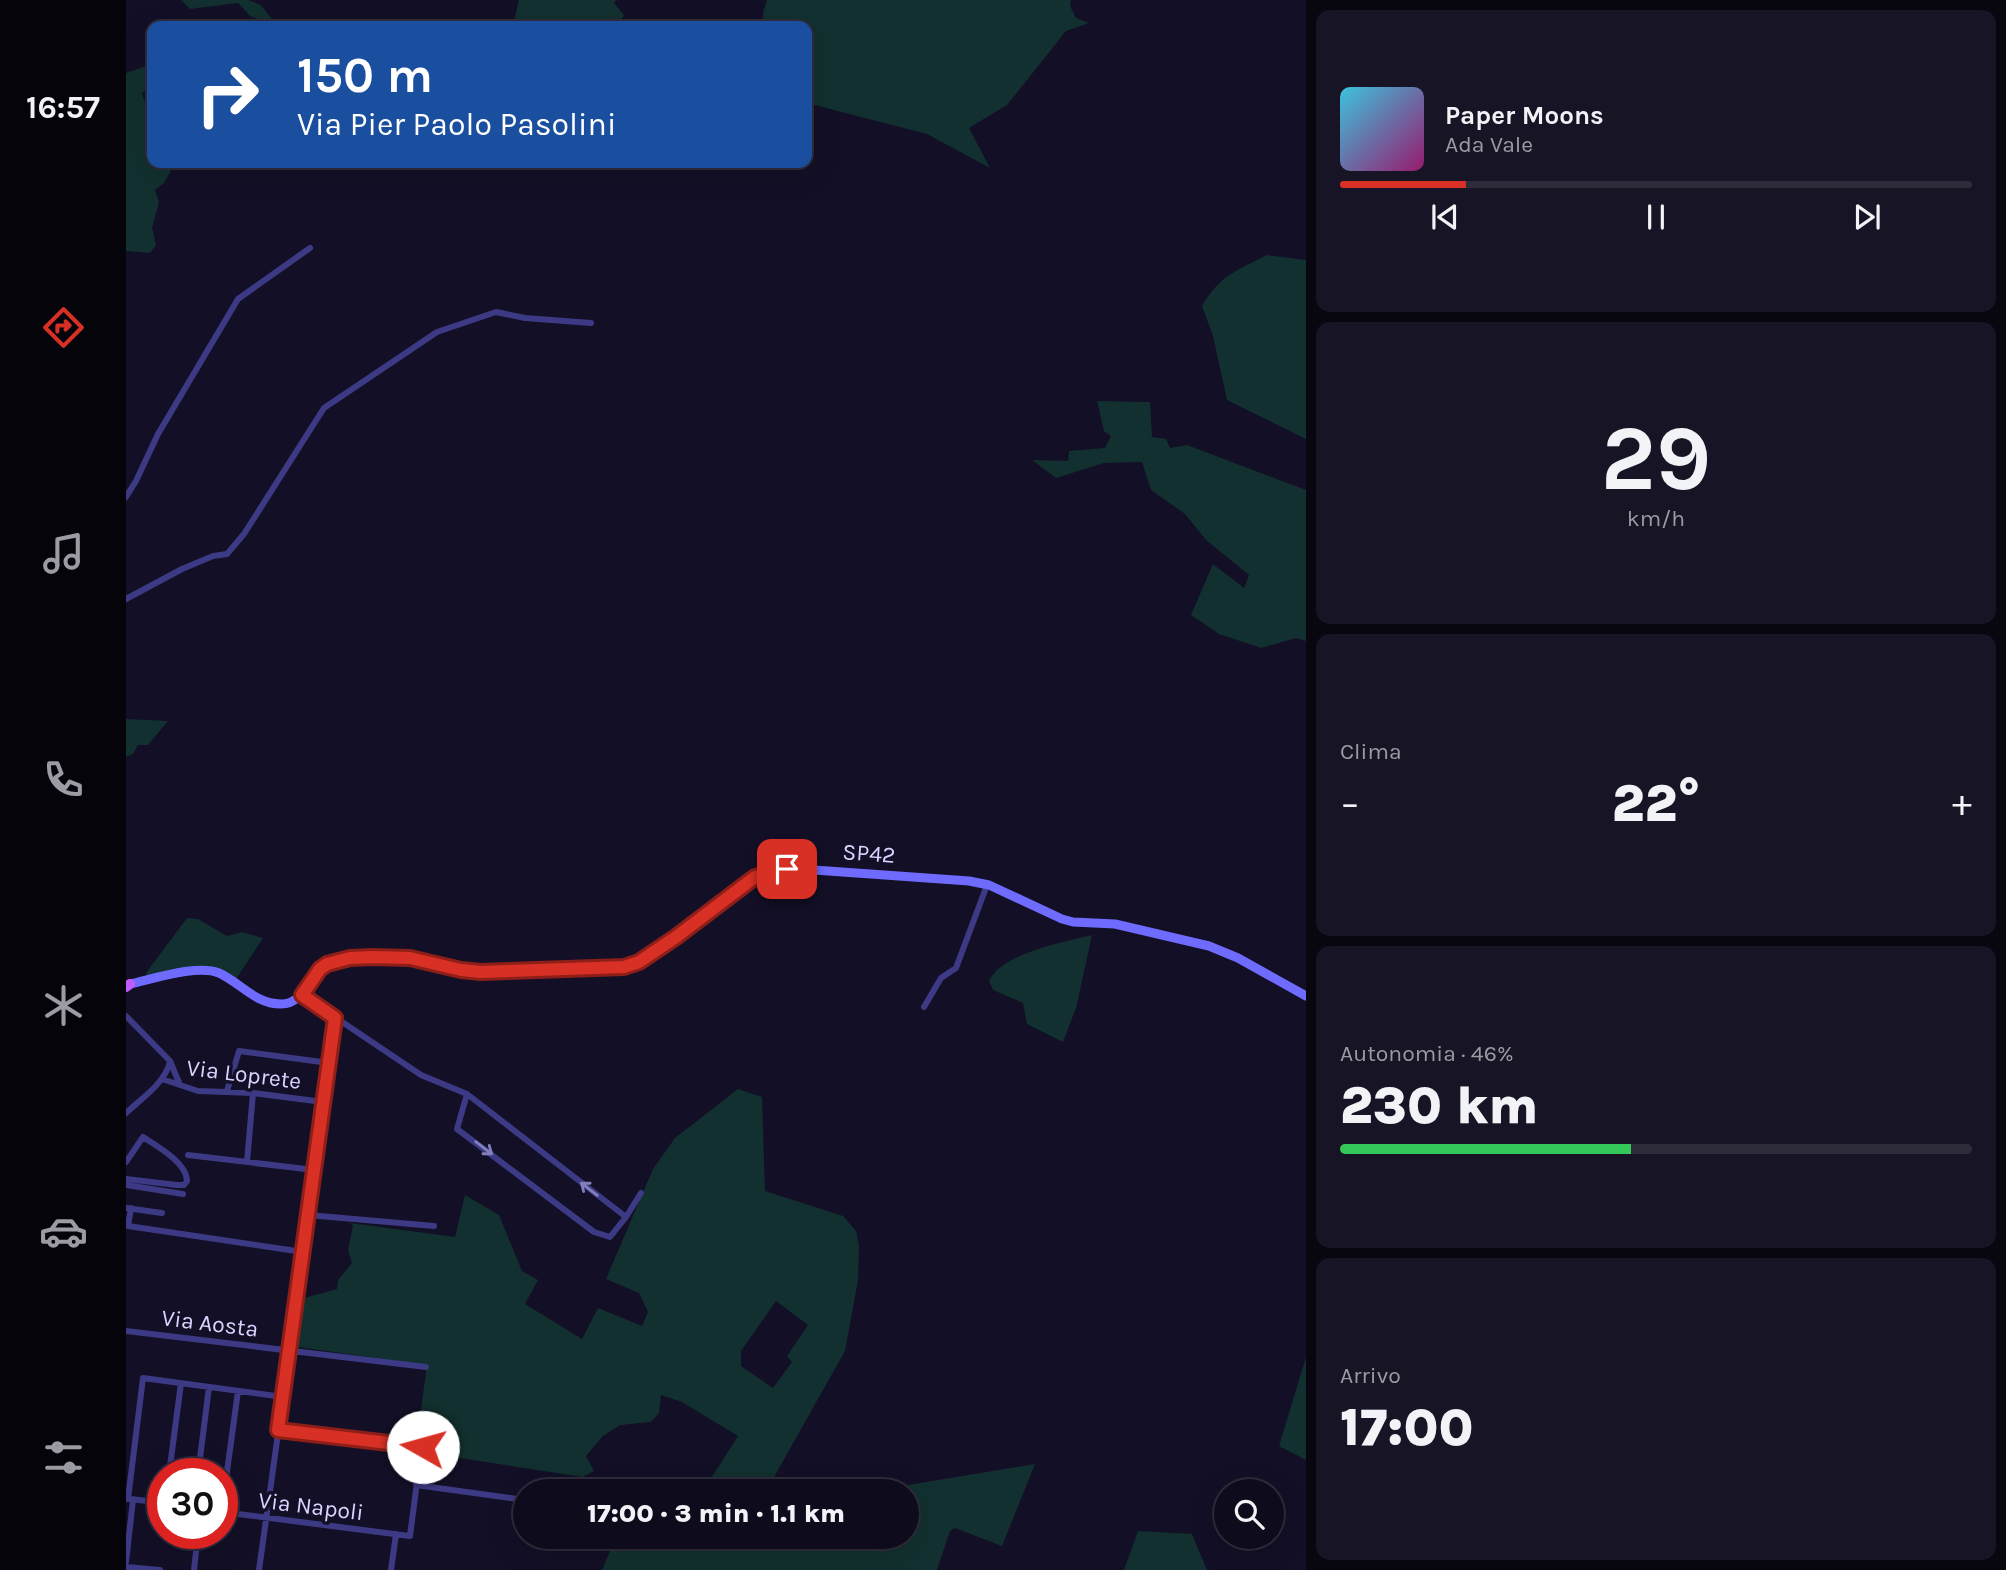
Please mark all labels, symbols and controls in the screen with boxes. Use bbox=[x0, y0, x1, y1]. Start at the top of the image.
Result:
text: 150 m bbox=[297, 47, 433, 104]
icon: right bbox=[182, 49, 273, 140]
text: 16:57 bbox=[26, 89, 100, 126]
text: Paper Moons bbox=[1445, 100, 1604, 131]
text: Via Pier Paolo Pasolini bbox=[297, 106, 616, 143]
text: Ada Vale bbox=[1445, 131, 1533, 158]
icon: previous bbox=[1426, 198, 1464, 236]
icon: pause bbox=[1637, 198, 1675, 236]
icon: next bbox=[1848, 198, 1886, 236]
icon: directions bbox=[39, 303, 88, 352]
text: 29 bbox=[1601, 406, 1711, 512]
text: km/h bbox=[1627, 505, 1685, 532]
icon: music bbox=[39, 529, 88, 578]
text: Clima bbox=[1340, 738, 1402, 765]
icon: phone bbox=[39, 755, 88, 804]
text: 22° bbox=[1612, 773, 1700, 834]
text: − bbox=[1340, 781, 1360, 826]
text: + bbox=[1952, 781, 1972, 826]
street label: SP42 bbox=[842, 838, 896, 869]
pin bbox=[757, 839, 817, 899]
icon: arrive bbox=[768, 850, 806, 888]
icon: climate bbox=[39, 981, 88, 1030]
text: Autonomia · 46% bbox=[1340, 1040, 1514, 1067]
street label: Via Loprete bbox=[185, 1054, 303, 1095]
text: 230 km bbox=[1340, 1075, 1538, 1136]
one-way arrow bbox=[474, 1140, 493, 1155]
one-way arrow bbox=[580, 1181, 599, 1196]
icon: car bbox=[39, 1207, 88, 1256]
street label: Via Aosta bbox=[160, 1304, 260, 1343]
text: Arrivo bbox=[1340, 1362, 1401, 1389]
text: 17:00 bbox=[1340, 1397, 1474, 1458]
position arrow bbox=[386, 1410, 460, 1484]
icon: filters bbox=[39, 1433, 88, 1482]
speed limit sign: 30 bbox=[147, 1458, 238, 1549]
map controls bbox=[1214, 1479, 1284, 1549]
button: search bbox=[1214, 1479, 1284, 1549]
street label: Via Napoli bbox=[257, 1487, 365, 1526]
text: 17:00 · 3 min · 1.1 km bbox=[587, 1498, 845, 1529]

